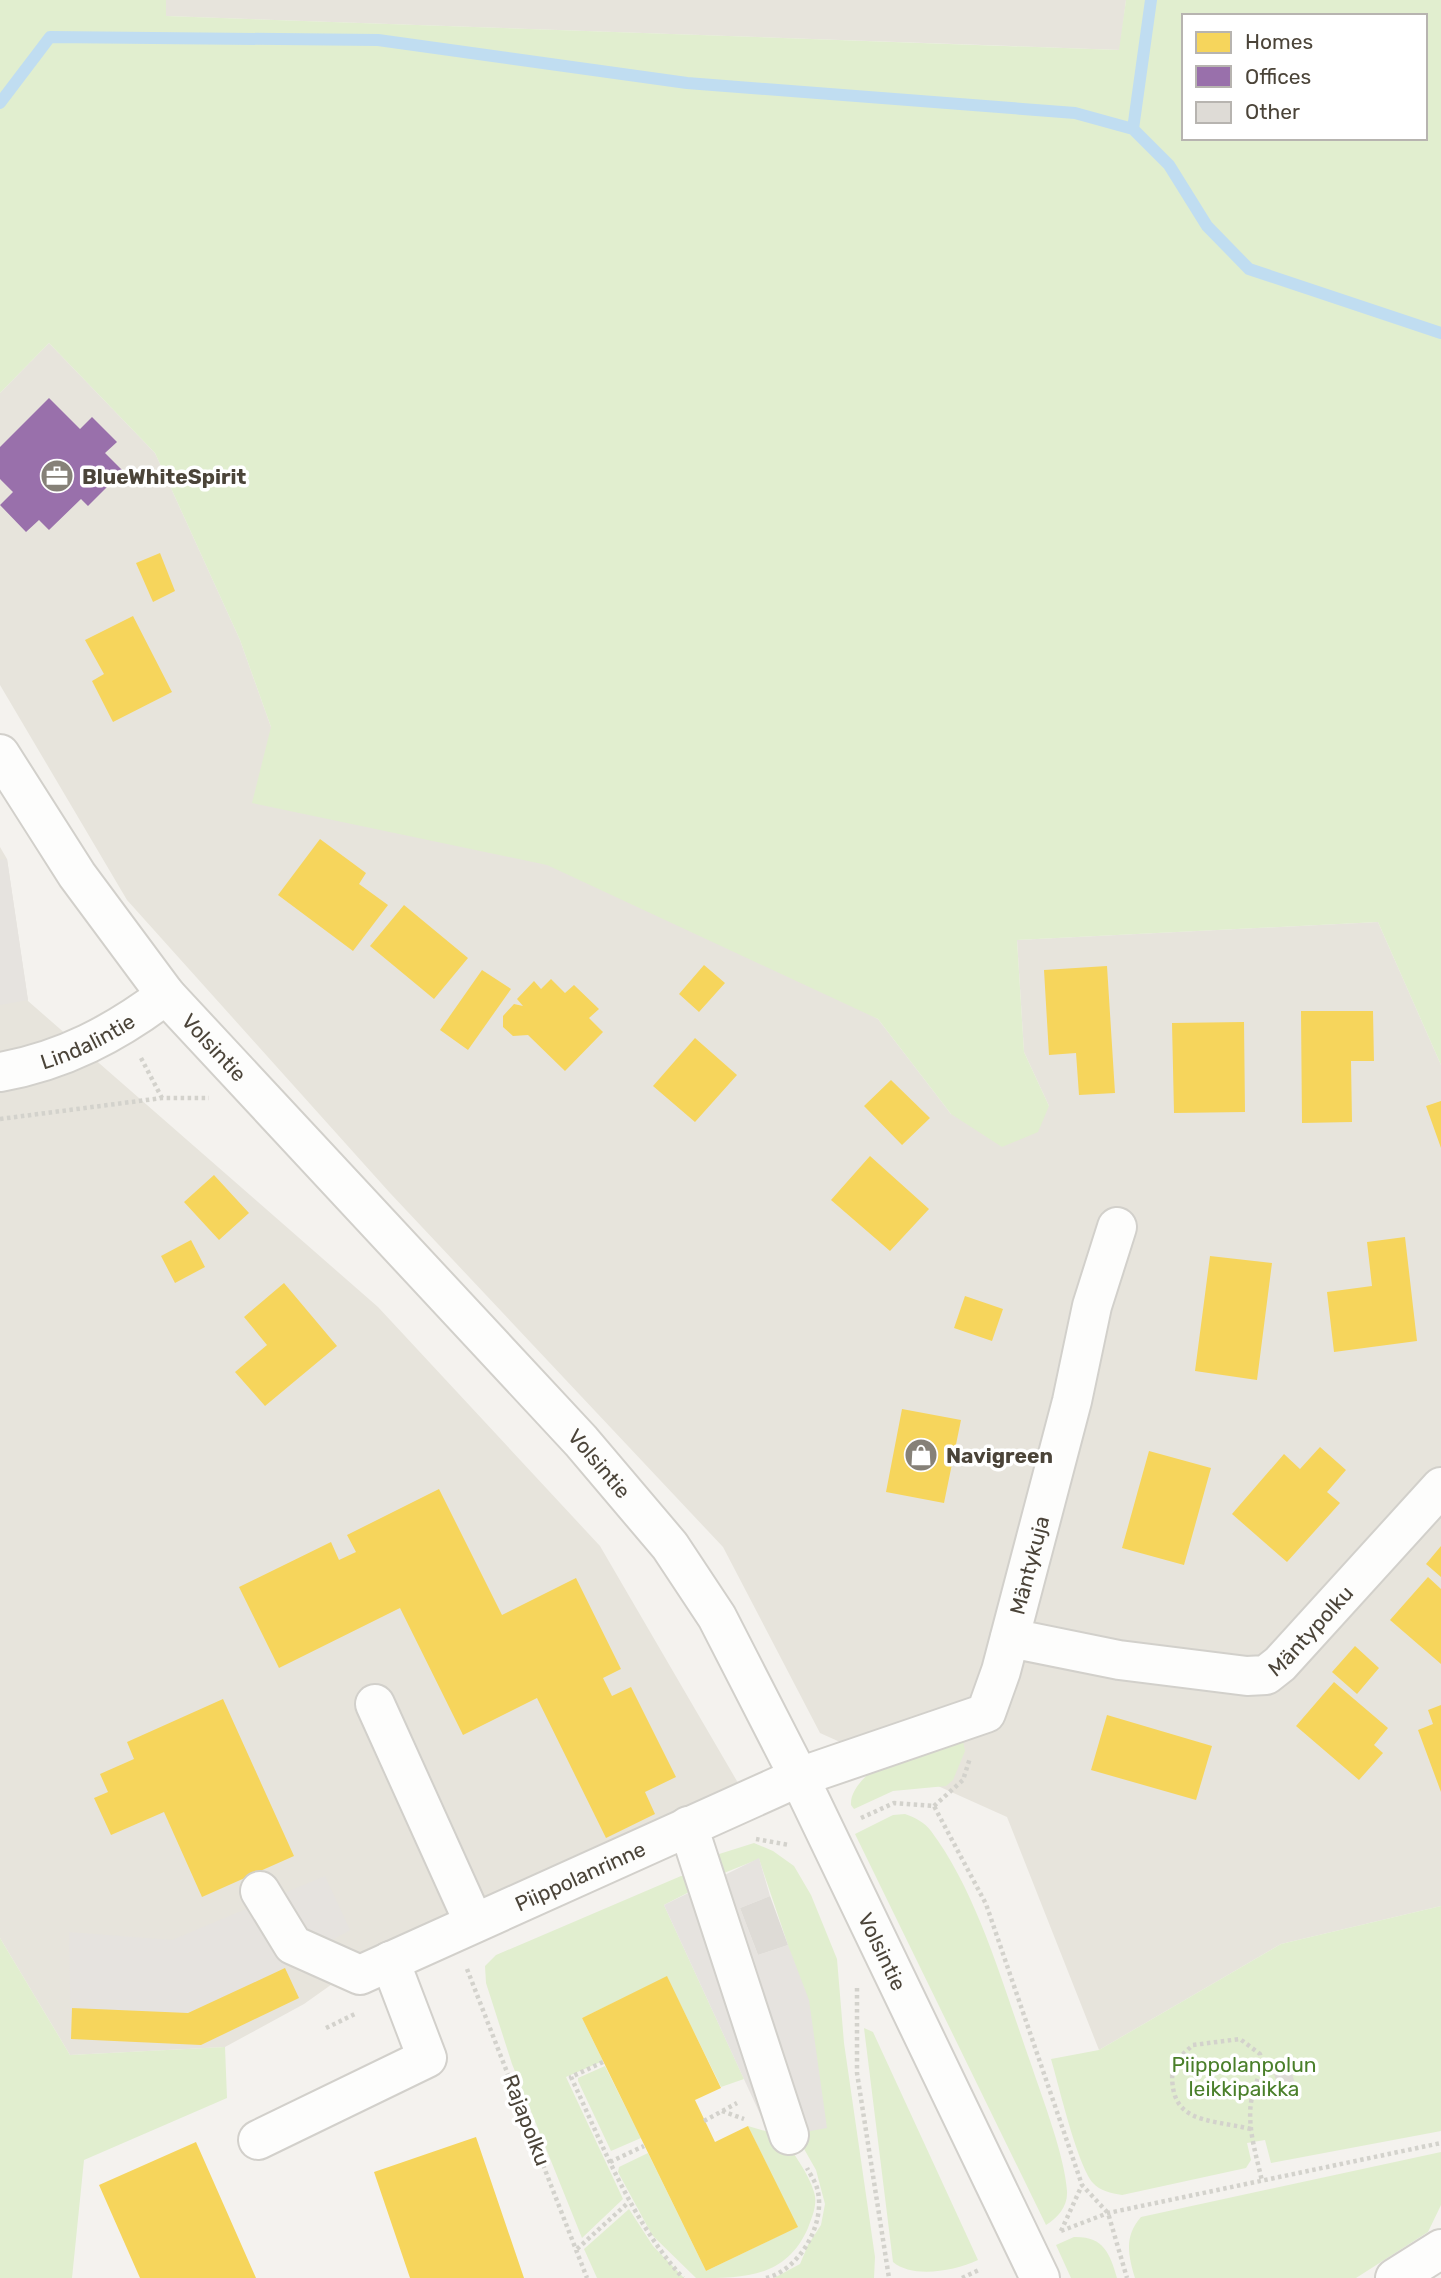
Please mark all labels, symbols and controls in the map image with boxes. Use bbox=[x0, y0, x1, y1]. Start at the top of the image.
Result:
legend bbox=[1182, 14, 1427, 140]
text: Homes bbox=[1245, 29, 1313, 54]
text: Offices bbox=[1245, 64, 1311, 89]
text: Other bbox=[1245, 99, 1300, 124]
office icon: BlueWhiteSpirit bbox=[38, 457, 76, 495]
place label: BlueWhiteSpirit bbox=[82, 464, 246, 489]
street label: Lindalintie bbox=[37, 1008, 139, 1074]
street label: Volsintie bbox=[177, 1008, 252, 1086]
street label: Volsintie bbox=[563, 1423, 636, 1503]
shop icon: Navigreen bbox=[902, 1436, 940, 1474]
place label: Navigreen bbox=[946, 1443, 1053, 1468]
street label: Mäntykuja bbox=[1004, 1513, 1054, 1617]
street label: Mäntypolku bbox=[1263, 1580, 1358, 1681]
street label: Piippolanrinne bbox=[511, 1836, 649, 1916]
street label: Volsintie bbox=[854, 1908, 912, 1994]
park label: Piippolanpolun leikkipaikka bbox=[1171, 2052, 1317, 2101]
street label: Rajapolku bbox=[498, 2071, 556, 2169]

